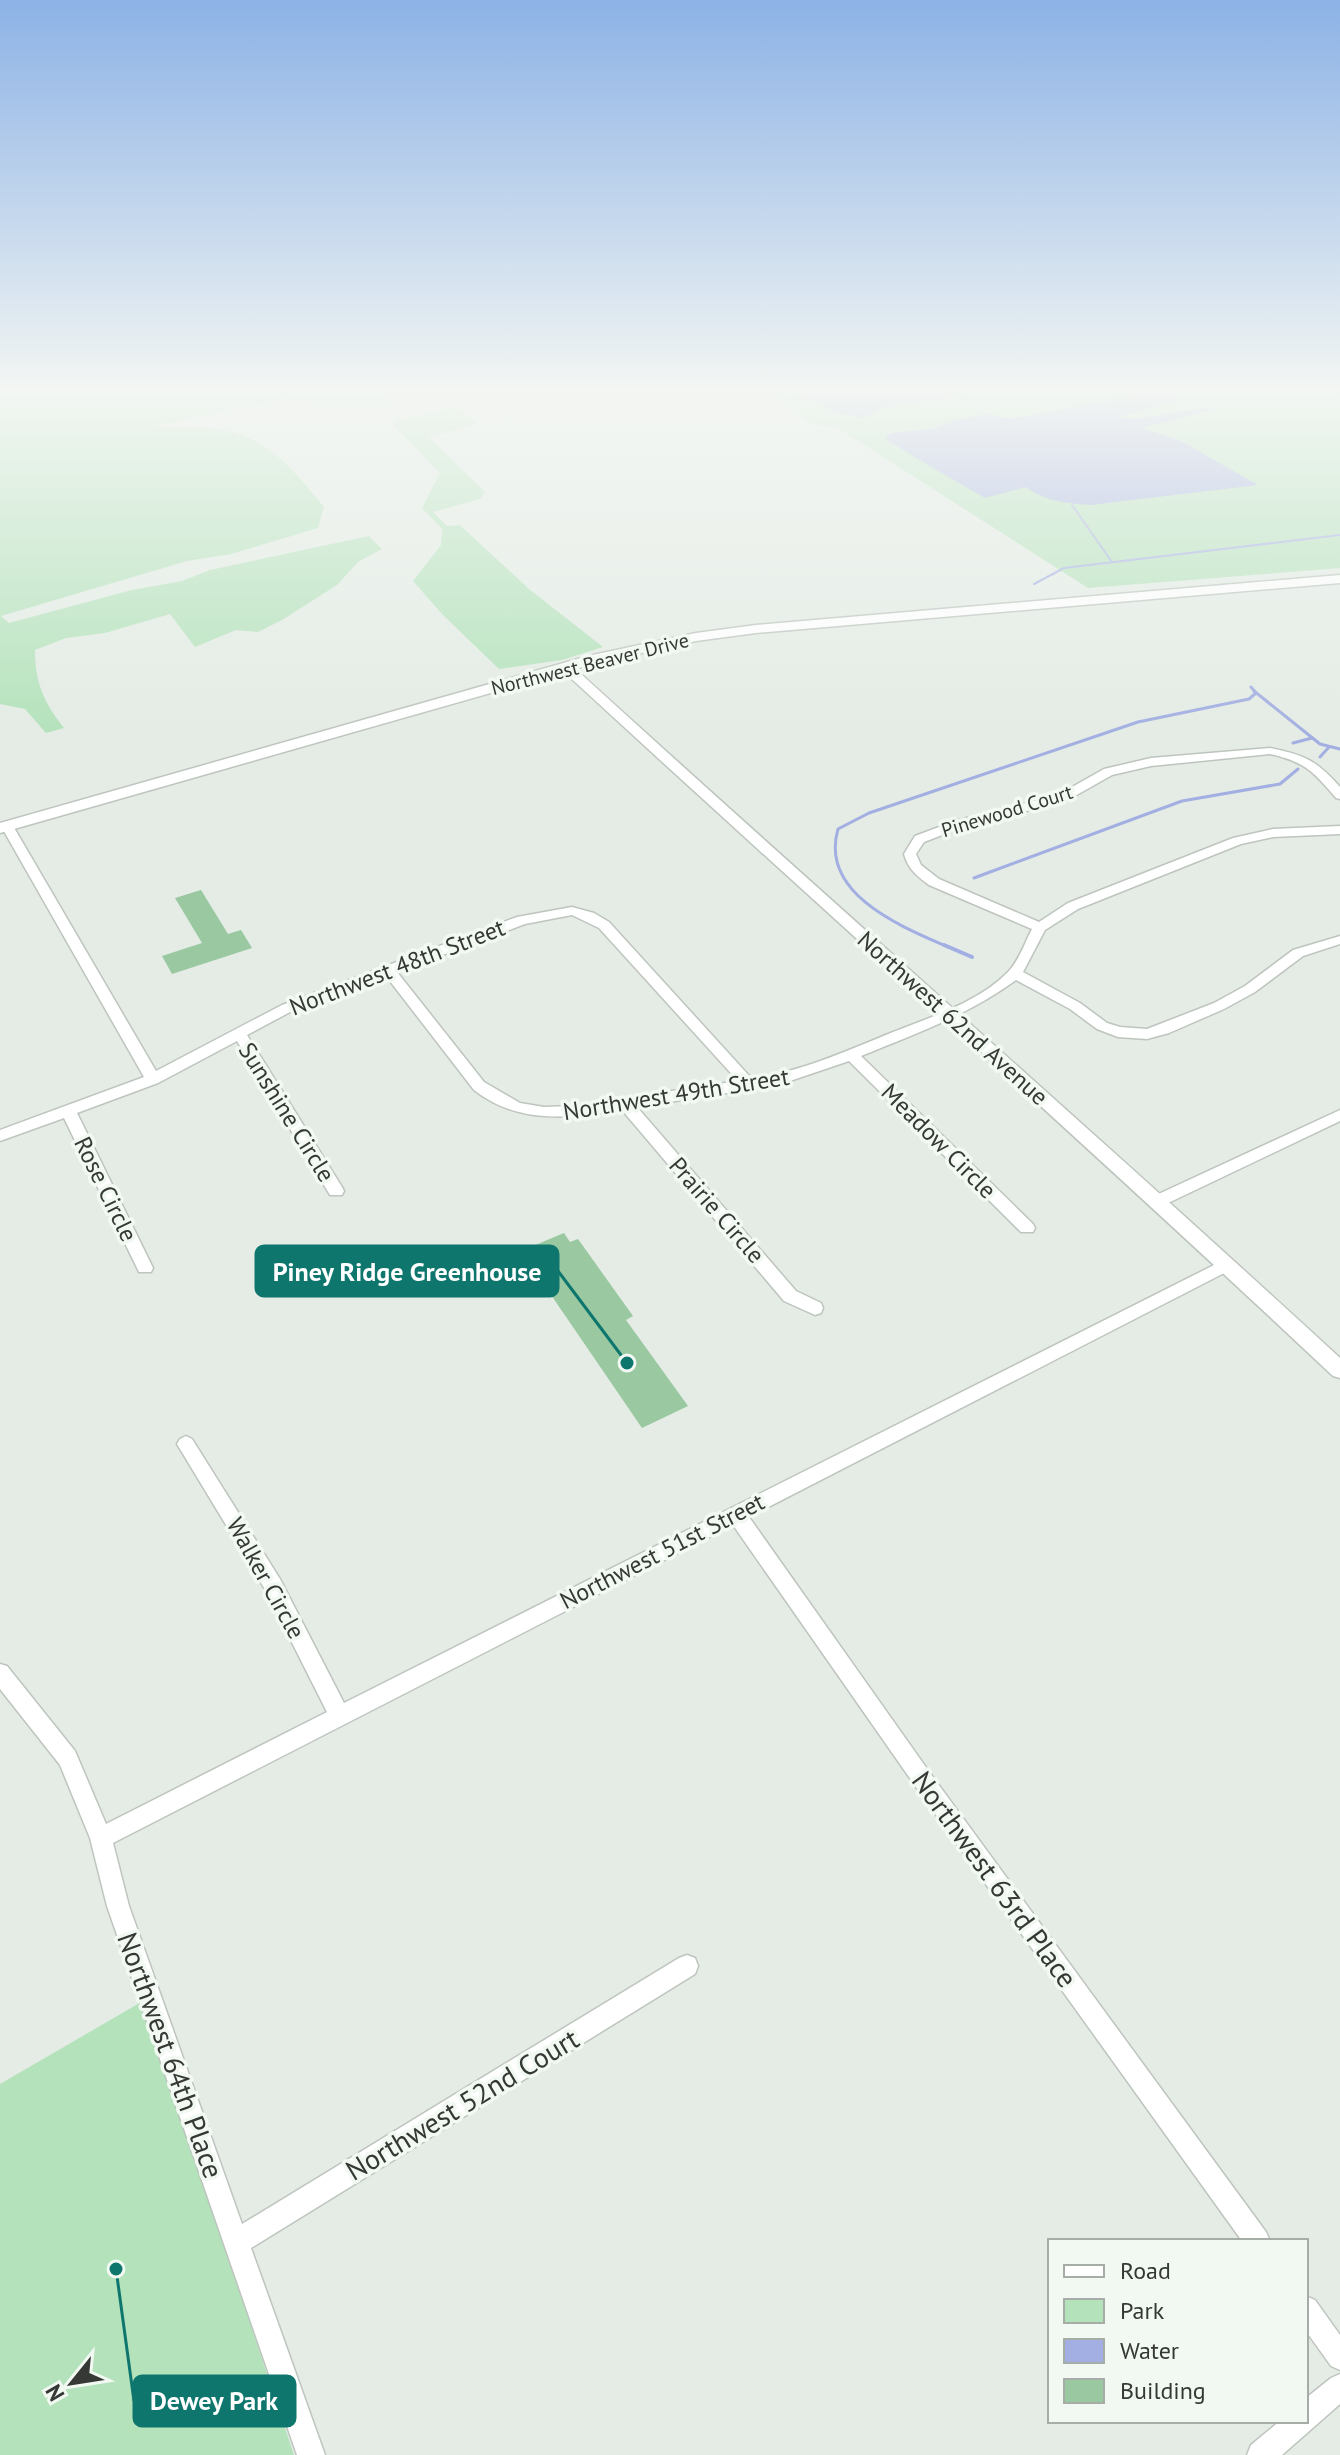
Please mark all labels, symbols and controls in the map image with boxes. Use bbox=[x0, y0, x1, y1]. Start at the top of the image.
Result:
street label: Northwest Beaver Drive bbox=[488, 627, 692, 701]
street label: Pinewood Court bbox=[938, 779, 1076, 843]
street label: Northwest 48th Street bbox=[285, 912, 509, 1022]
street label: Northwest 62nd Avenue bbox=[851, 924, 1055, 1112]
street label: Sunshine Circle bbox=[232, 1037, 342, 1187]
street label: Northwest 49th Street bbox=[561, 1061, 791, 1127]
street label: Meadow Circle bbox=[875, 1077, 1003, 1205]
street label: Rose Circle bbox=[67, 1131, 145, 1247]
street label: Prairie Circle bbox=[662, 1151, 772, 1269]
callout: Piney Ridge Greenhouse bbox=[256, 1246, 558, 1296]
text: Piney Ridge Greenhouse bbox=[273, 1255, 541, 1288]
street label: Northwest 51st Street bbox=[555, 1486, 769, 1616]
street label: Walker Circle bbox=[220, 1512, 312, 1644]
street label: Northwest 63rd Place bbox=[904, 1763, 1086, 1995]
street label: Northwest 64th Place bbox=[109, 1927, 233, 2183]
street label: Northwest 52nd Court bbox=[339, 2019, 586, 2188]
legend bbox=[1048, 2239, 1308, 2423]
text: Road bbox=[1120, 2255, 1171, 2286]
text: Park bbox=[1120, 2295, 1165, 2326]
text: Water bbox=[1120, 2335, 1179, 2366]
north arrow bbox=[32, 2343, 112, 2423]
text: Building bbox=[1120, 2375, 1206, 2406]
callout: Dewey Park bbox=[134, 2376, 295, 2426]
text: N bbox=[39, 2380, 70, 2406]
text: Dewey Park bbox=[150, 2384, 278, 2417]

